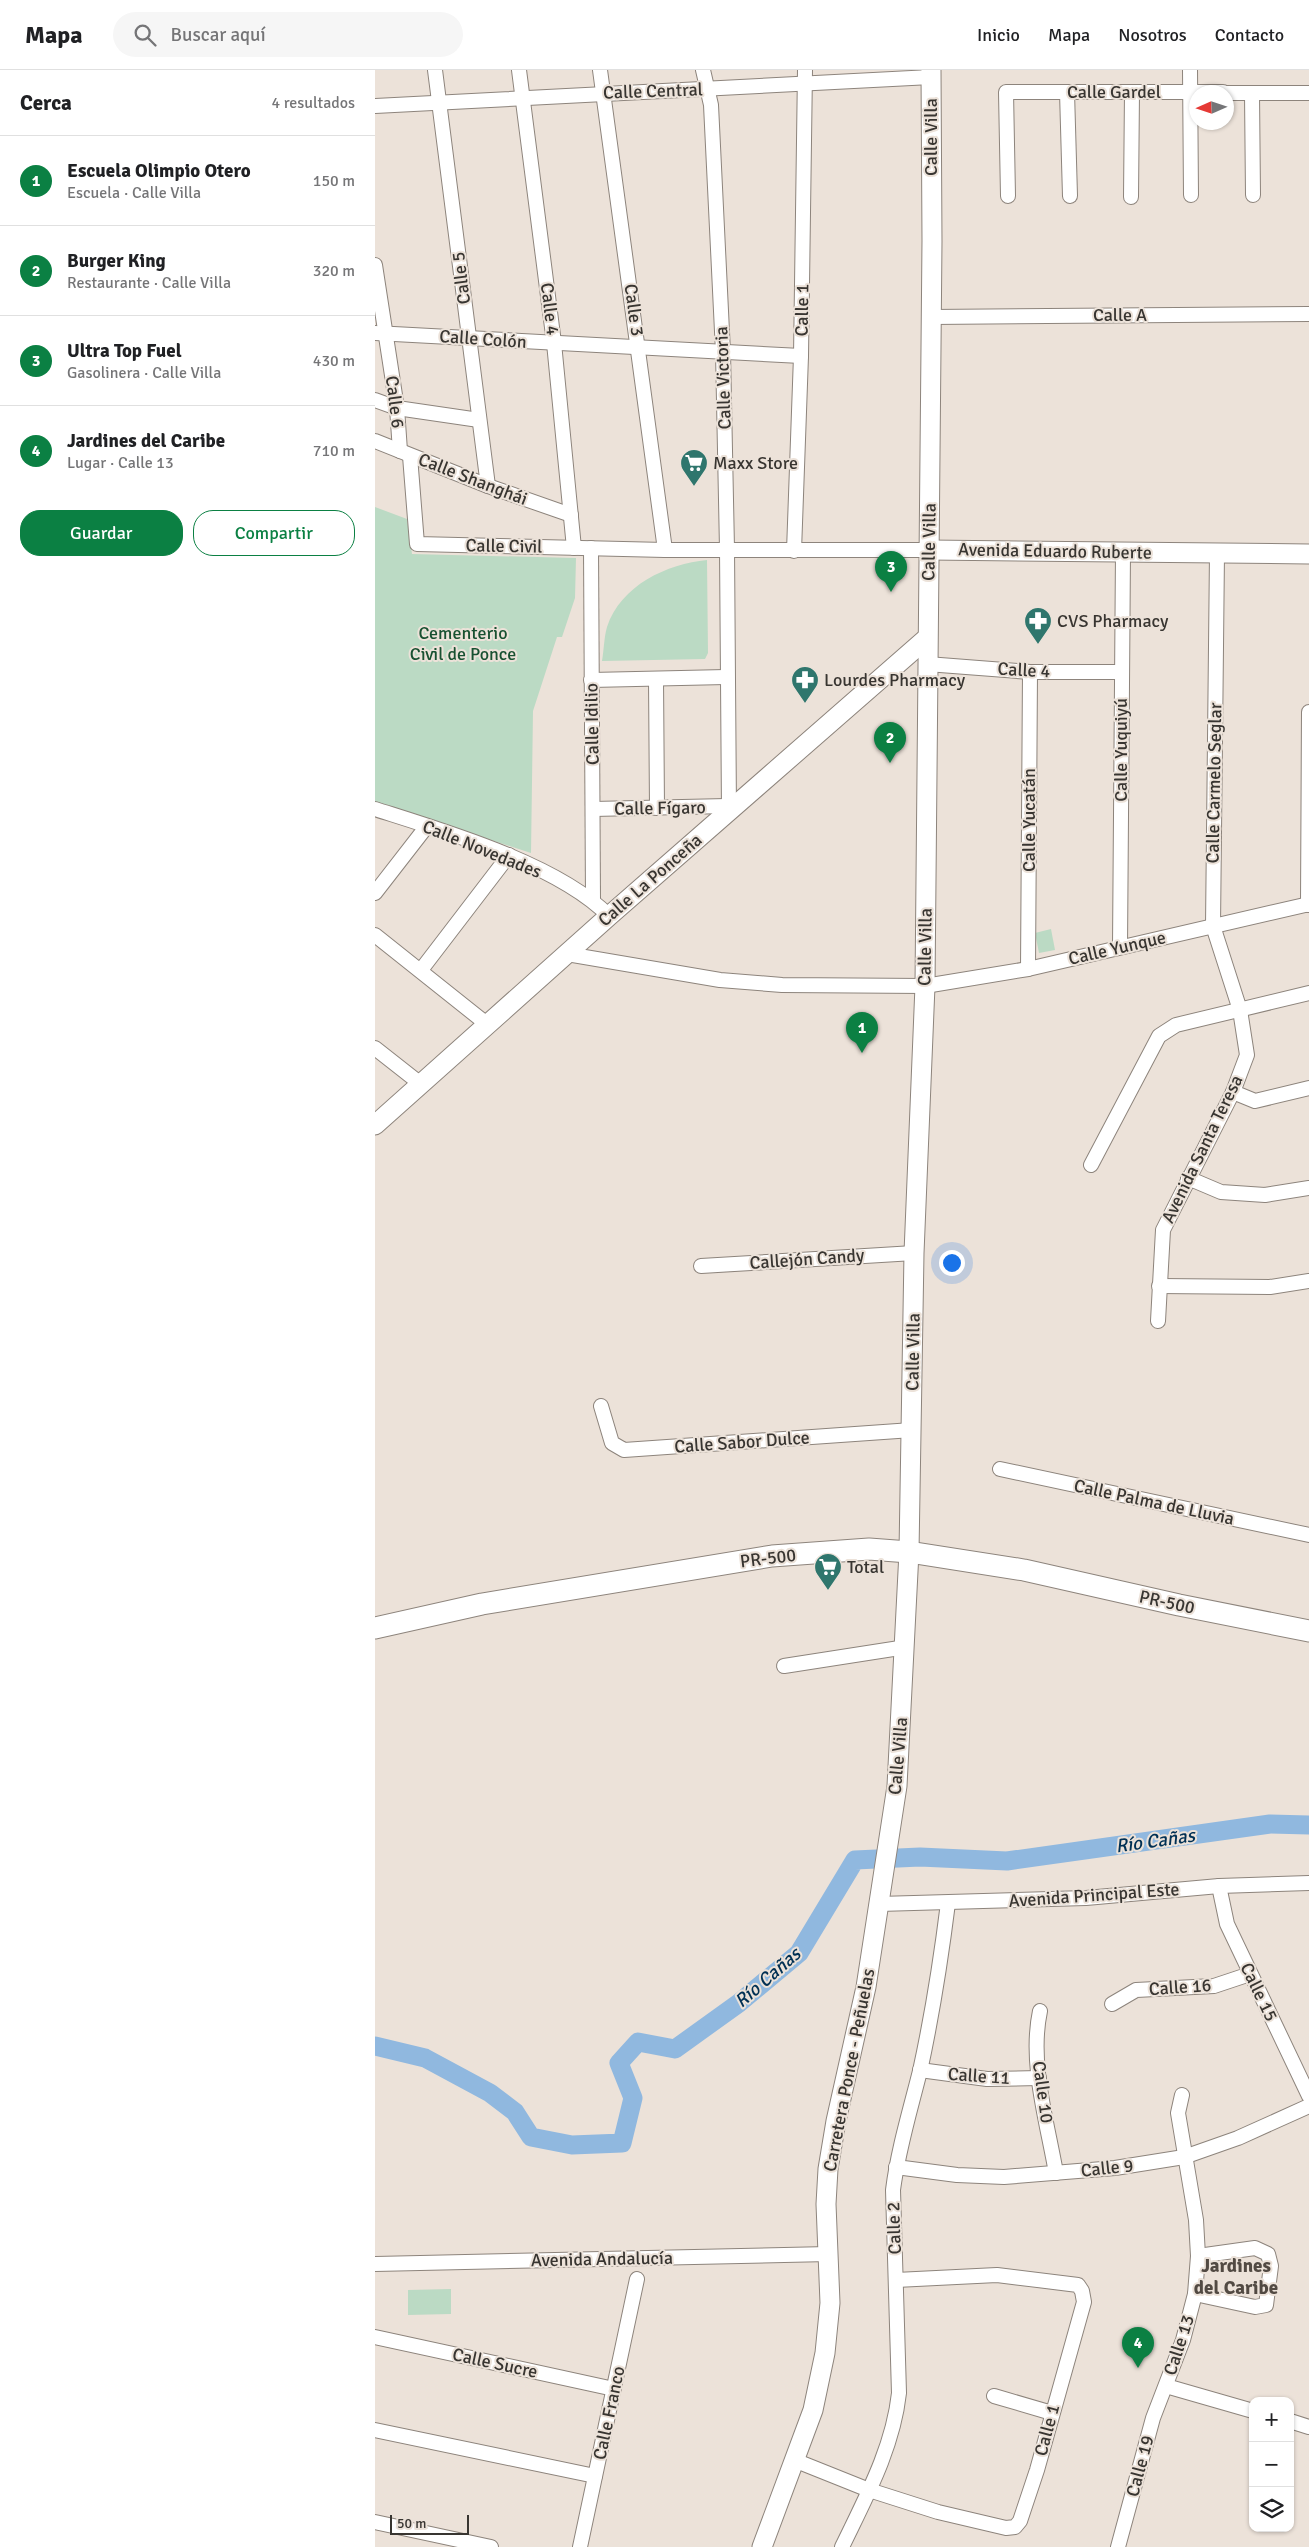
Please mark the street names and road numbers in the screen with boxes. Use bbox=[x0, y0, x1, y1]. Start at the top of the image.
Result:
street label: Calle Central bbox=[603, 78, 703, 104]
street label: Calle Gardel bbox=[1067, 81, 1161, 103]
street label: Calle Villa bbox=[920, 98, 942, 176]
street label: Calle 5 bbox=[447, 250, 475, 306]
street label: Calle 4 bbox=[536, 281, 564, 337]
street label: Calle 3 bbox=[619, 282, 649, 338]
street label: Calle 1 bbox=[791, 283, 813, 337]
street label: Calle A bbox=[1093, 304, 1147, 326]
street label: Calle Colón bbox=[439, 325, 527, 353]
street label: Calle Victoria bbox=[710, 326, 736, 430]
street label: Calle 6 bbox=[381, 374, 409, 430]
street label: Calle Shanghái bbox=[415, 448, 531, 510]
street label: Calle Villa bbox=[917, 503, 941, 581]
street label: Calle Civil bbox=[465, 534, 543, 558]
street label: Avenida Eduardo Ruberte bbox=[958, 538, 1152, 564]
street label: Calle 4 bbox=[997, 658, 1051, 682]
street label: Calle Idilio bbox=[580, 683, 604, 765]
street label: Calle Yuquiyú bbox=[1110, 698, 1132, 802]
street label: Calle Carmelo Seglar bbox=[1202, 702, 1226, 864]
street label: Calle Yucatán bbox=[1018, 768, 1040, 872]
street label: Calle Fígaro bbox=[614, 796, 706, 820]
street label: Calle Novedades bbox=[419, 815, 545, 883]
street label: Calle La Ponceña bbox=[594, 829, 706, 931]
street label: Calle Villa bbox=[913, 908, 937, 986]
street label: Calle Yunque bbox=[1066, 926, 1168, 970]
street label: Avenida Santa Teresa bbox=[1157, 1071, 1247, 1227]
street label: Callejón Candy bbox=[749, 1244, 866, 1274]
street label: Calle Villa bbox=[901, 1313, 925, 1391]
street label: Calle Sabor Dulce bbox=[674, 1426, 810, 1458]
street label: Calle Palma de Lluvia bbox=[1072, 1474, 1236, 1530]
street label: PR-500 bbox=[739, 1544, 797, 1572]
street label: PR-500 bbox=[1137, 1585, 1197, 1619]
street label: Calle Villa bbox=[884, 1716, 912, 1796]
street label: Avenida Principal Este bbox=[1008, 1878, 1180, 1912]
street label: Calle 15 bbox=[1235, 1959, 1283, 2025]
street label: Carretera Ponce - Peñuelas bbox=[818, 1966, 880, 2174]
street label: Calle 16 bbox=[1148, 1974, 1212, 2000]
street label: Calle 10 bbox=[1028, 2060, 1058, 2124]
street label: Calle 11 bbox=[947, 2063, 1011, 2089]
street label: Calle 9 bbox=[1080, 2154, 1134, 2182]
street label: Calle 2 bbox=[882, 2201, 906, 2255]
street label: Avenida Andalucía bbox=[531, 2247, 673, 2271]
street label: Calle 13 bbox=[1159, 2312, 1199, 2378]
street label: Calle Sucre bbox=[450, 2343, 540, 2383]
street label: Calle Franco bbox=[588, 2364, 630, 2462]
street label: Calle 1 bbox=[1030, 2402, 1064, 2458]
street label: Calle 19 bbox=[1121, 2433, 1159, 2499]

